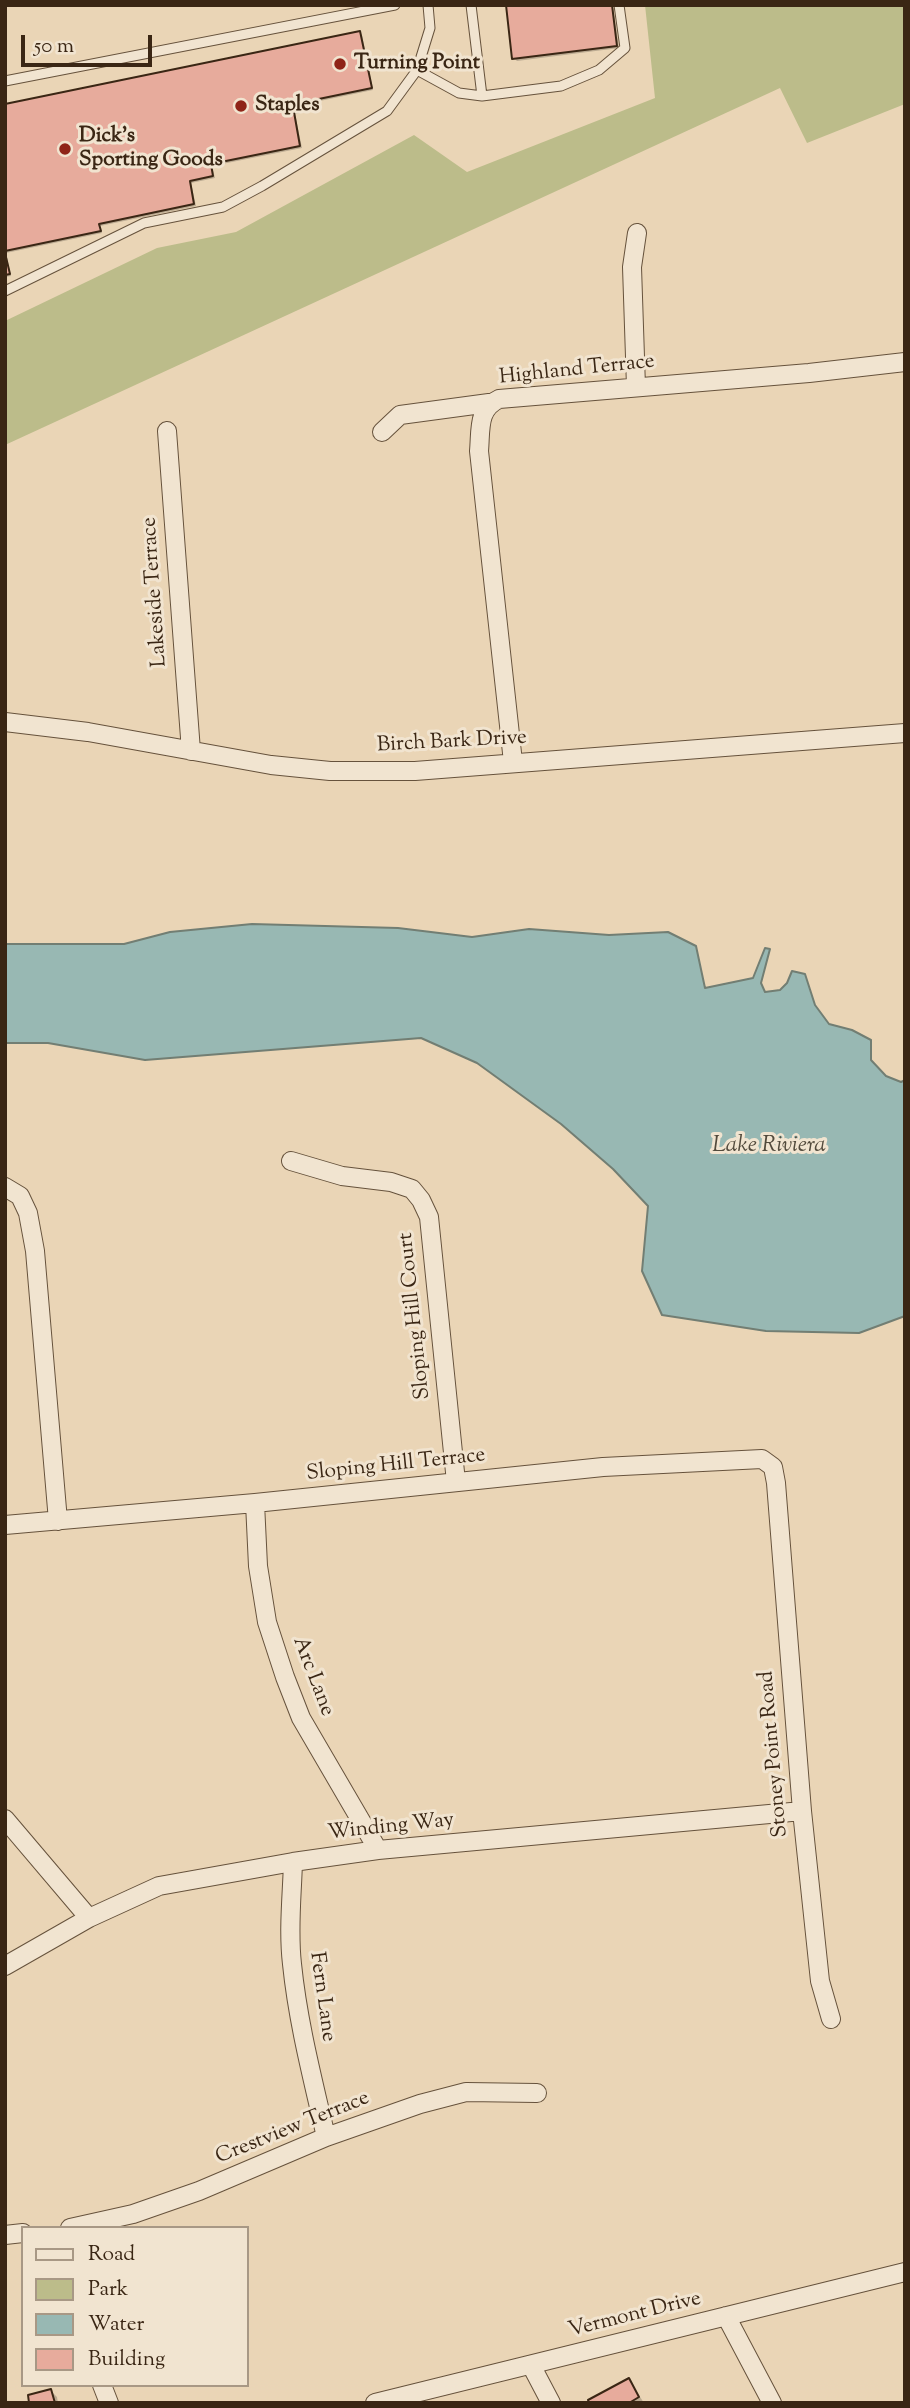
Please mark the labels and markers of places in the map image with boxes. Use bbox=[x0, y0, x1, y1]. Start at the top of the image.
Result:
place label: Turning Point bbox=[354, 51, 480, 77]
marker: Turning Point bbox=[332, 56, 348, 72]
place label: Staples bbox=[255, 93, 319, 119]
marker: Staples bbox=[233, 98, 249, 114]
place label: Dick's Sporting Goods bbox=[79, 124, 223, 174]
marker: Dick's Sporting Goods bbox=[57, 141, 73, 157]

